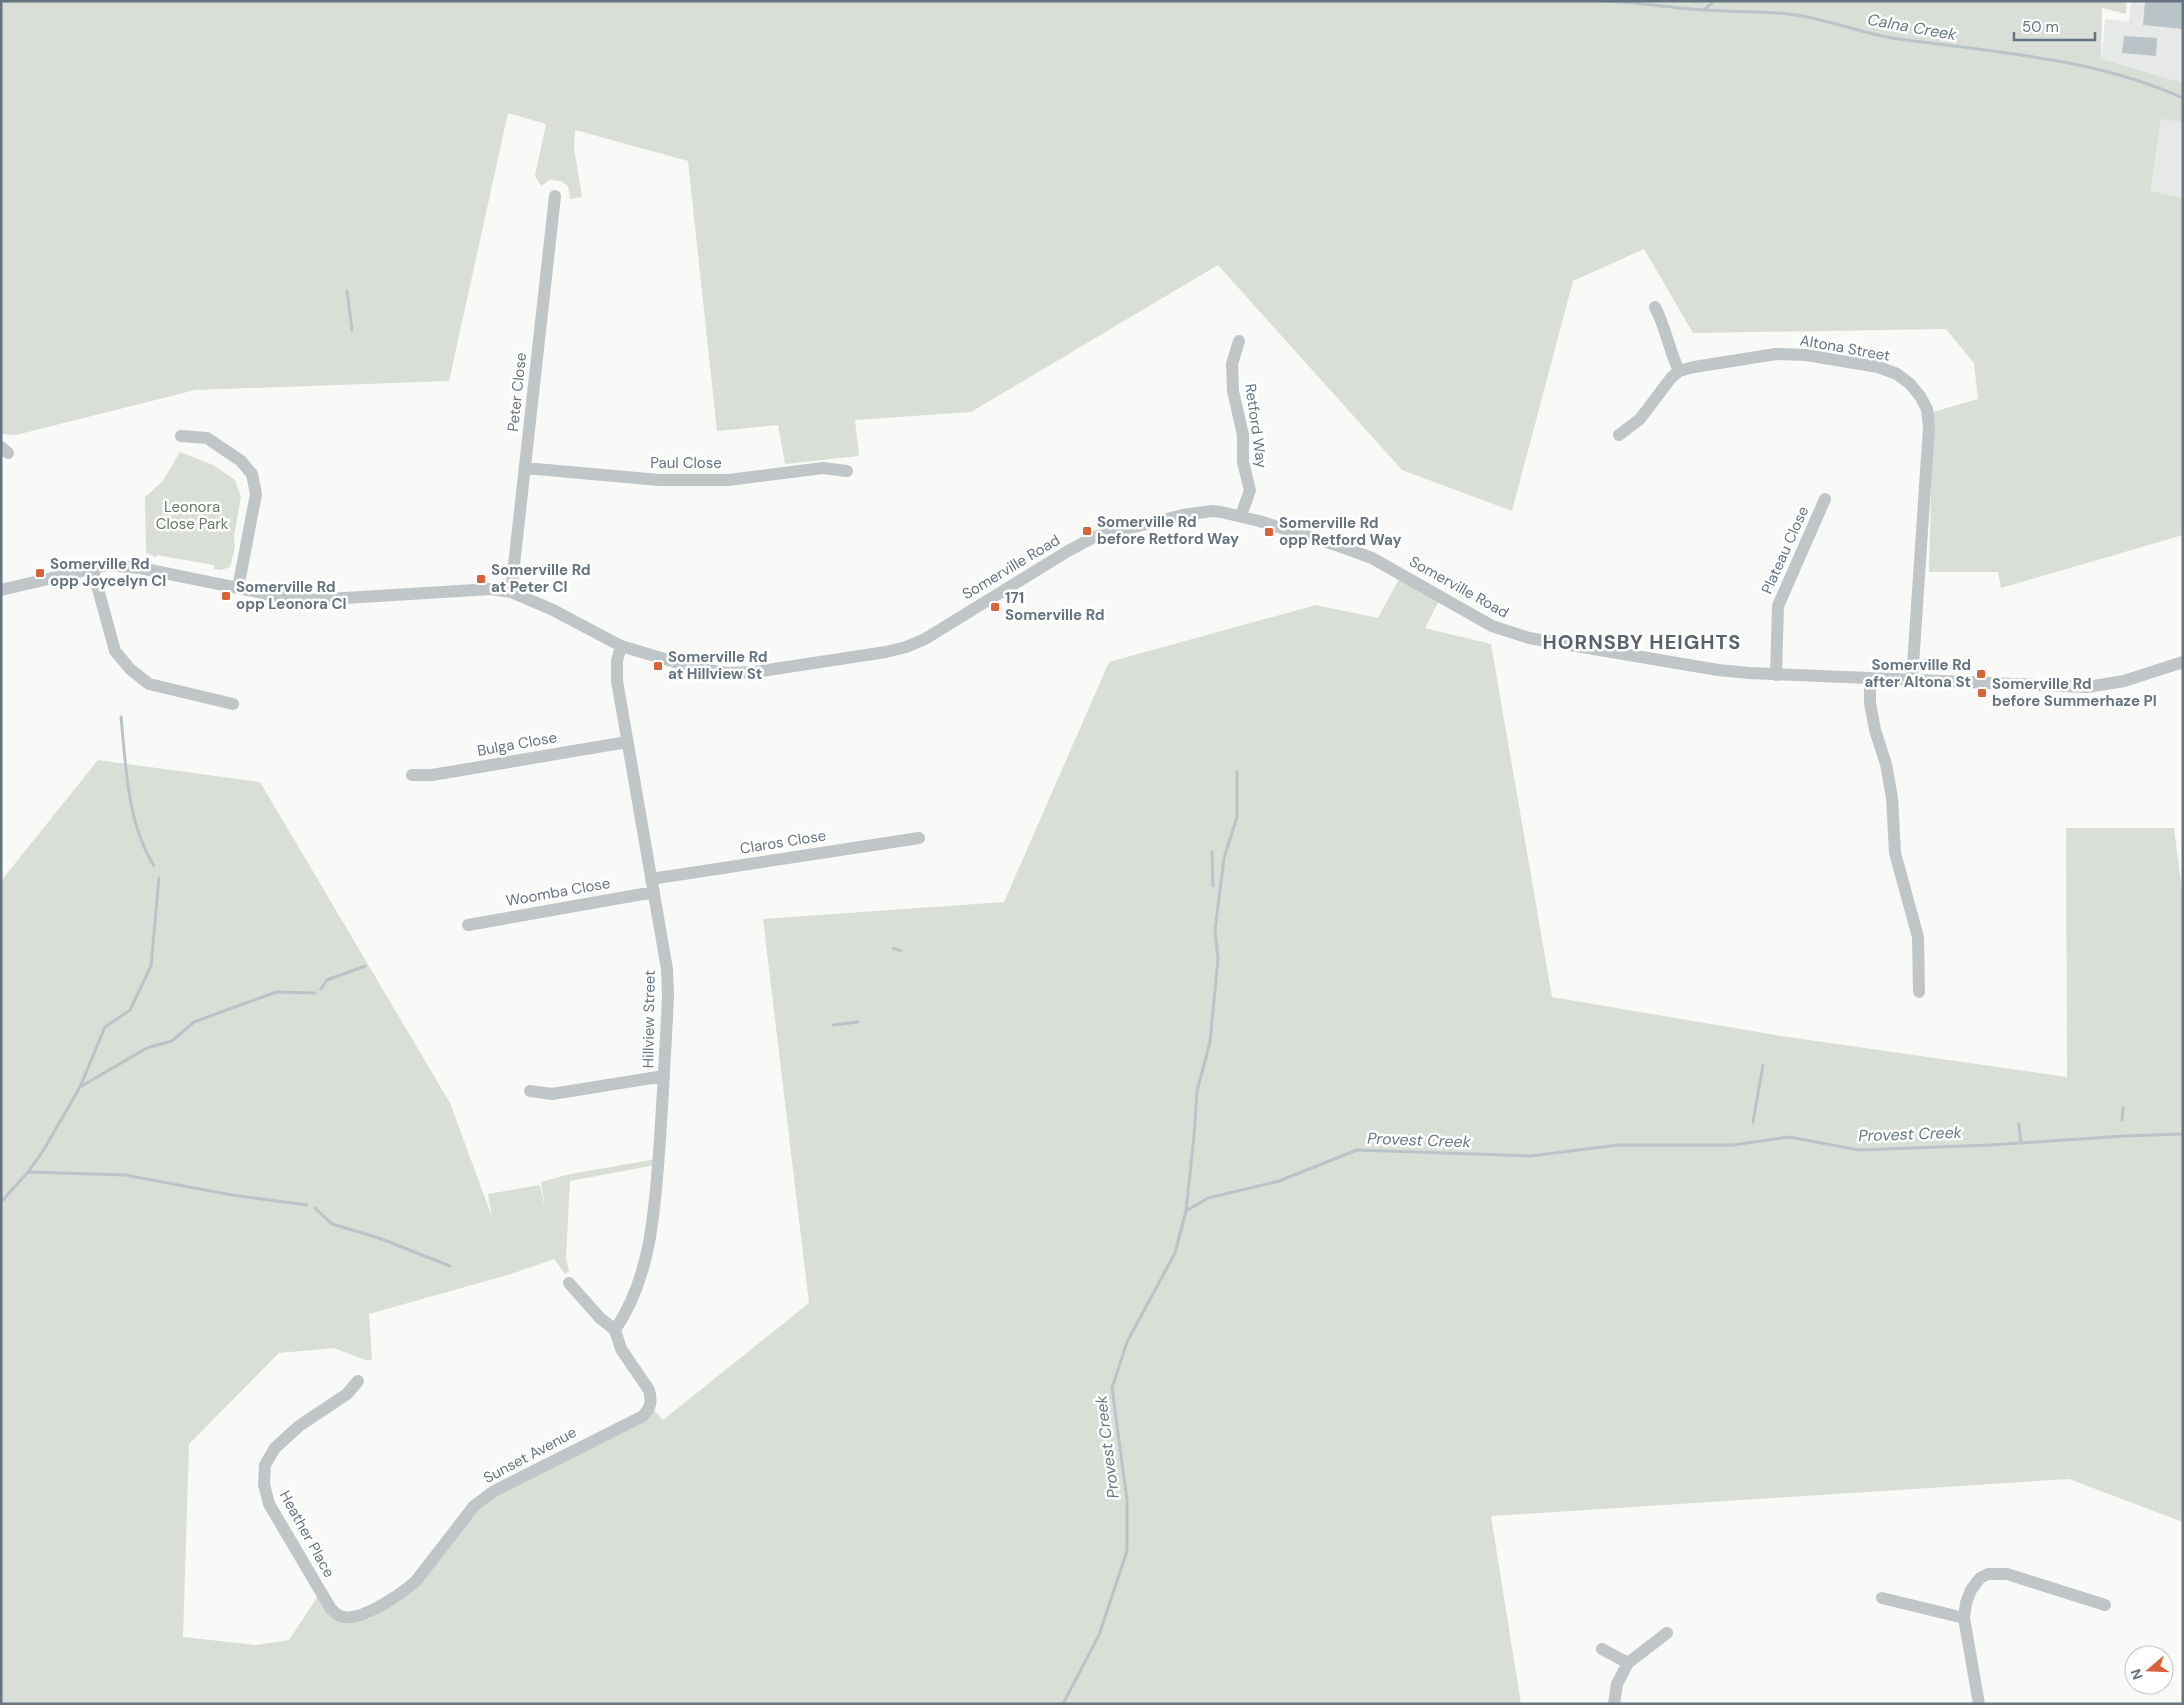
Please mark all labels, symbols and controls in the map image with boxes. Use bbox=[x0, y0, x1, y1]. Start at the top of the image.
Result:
water label: Calna Creek bbox=[1866, 9, 1959, 45]
scale bar bbox=[2014, 10, 2095, 42]
text: 50 m bbox=[2022, 17, 2059, 37]
street label: Altona Street bbox=[1798, 330, 1892, 366]
street label: Peter Close bbox=[503, 352, 531, 432]
street label: Retford Way bbox=[1240, 383, 1272, 470]
street label: Paul Close bbox=[650, 453, 722, 473]
park label: Leonora Close Park bbox=[156, 497, 229, 534]
street label: Plateau Close bbox=[1757, 503, 1813, 597]
place label: Somerville Rd before Retford Way bbox=[1097, 512, 1239, 549]
place label: Somerville Rd opp Retford Way bbox=[1279, 513, 1402, 550]
marker: Somerville Rd before Retford Way bbox=[1081, 525, 1093, 537]
marker: Somerville Rd opp Retford Way bbox=[1263, 526, 1275, 538]
street label: Somerville Road bbox=[958, 530, 1064, 604]
street label: Somerville Road bbox=[1406, 551, 1512, 623]
place label: Somerville Rd opp Joycelyn Cl bbox=[50, 554, 166, 591]
place label: Somerville Rd at Peter Cl bbox=[491, 560, 590, 597]
marker: Somerville Rd opp Joycelyn Cl bbox=[34, 567, 46, 579]
marker: Somerville Rd at Peter Cl bbox=[475, 573, 487, 585]
place label: Somerville Rd opp Leonora Cl bbox=[236, 577, 346, 614]
place label: 171 Somerville Rd bbox=[1005, 588, 1104, 625]
marker: Somerville Rd opp Leonora Cl bbox=[220, 590, 232, 602]
marker: 171 Somerville Rd bbox=[989, 601, 1001, 613]
district label: HORNSBY HEIGHTS bbox=[1543, 629, 1741, 655]
place label: Somerville Rd at Hillview St bbox=[668, 647, 767, 684]
place label: Somerville Rd after Altona St bbox=[1864, 655, 1971, 692]
marker: Somerville Rd at Hillview St bbox=[652, 660, 664, 672]
marker: Somerville Rd after Altona St bbox=[1975, 668, 1987, 680]
place label: Somerville Rd before Summerhaze Pl bbox=[1992, 674, 2157, 711]
marker: Somerville Rd before Summerhaze Pl bbox=[1976, 687, 1988, 699]
street label: Bulga Close bbox=[476, 727, 558, 761]
street label: Claros Close bbox=[738, 825, 828, 859]
street label: Woomba Close bbox=[504, 873, 612, 911]
street label: Hillview Street bbox=[638, 970, 660, 1068]
water label: Provest Creek bbox=[1858, 1122, 1963, 1146]
water label: Provest Creek bbox=[1367, 1128, 1472, 1152]
water label: Provest Creek bbox=[1090, 1393, 1124, 1500]
street label: Sunset Avenue bbox=[480, 1422, 580, 1488]
street label: Heather Place bbox=[275, 1487, 339, 1581]
north arrow bbox=[2124, 1645, 2174, 1695]
text: N bbox=[2127, 1666, 2147, 1682]

